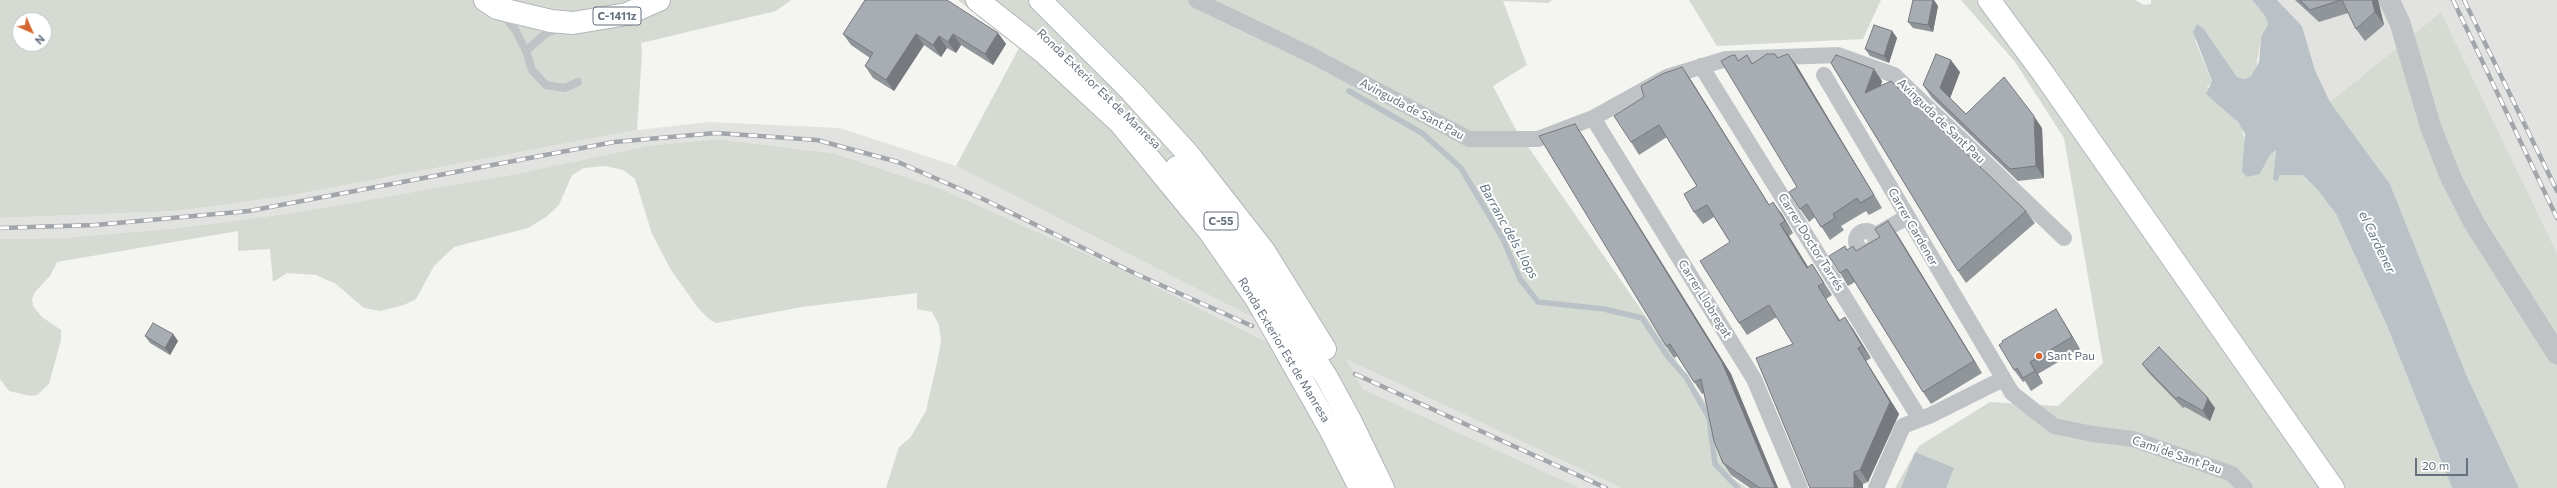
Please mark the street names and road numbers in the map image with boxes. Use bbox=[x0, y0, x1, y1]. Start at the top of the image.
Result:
road number: C-1411z bbox=[593, 7, 641, 25]
street label: Ronda Exterior Est de Manresa bbox=[1034, 26, 1164, 152]
street label: Avinguda de Sant Pau bbox=[1357, 75, 1467, 143]
street label: Avinguda de Sant Pau bbox=[1894, 75, 1988, 167]
street label: Carrer Cardener bbox=[1885, 185, 1941, 269]
street label: Carrer Doctor Tarrés bbox=[1775, 191, 1847, 293]
road number: C-55 bbox=[1204, 212, 1238, 230]
street label: Carrer Llobregat bbox=[1675, 257, 1735, 341]
street label: Ronda Exterior Est de Manresa bbox=[1235, 275, 1333, 425]
street label: Camí de Sant Pau bbox=[2130, 433, 2224, 477]

